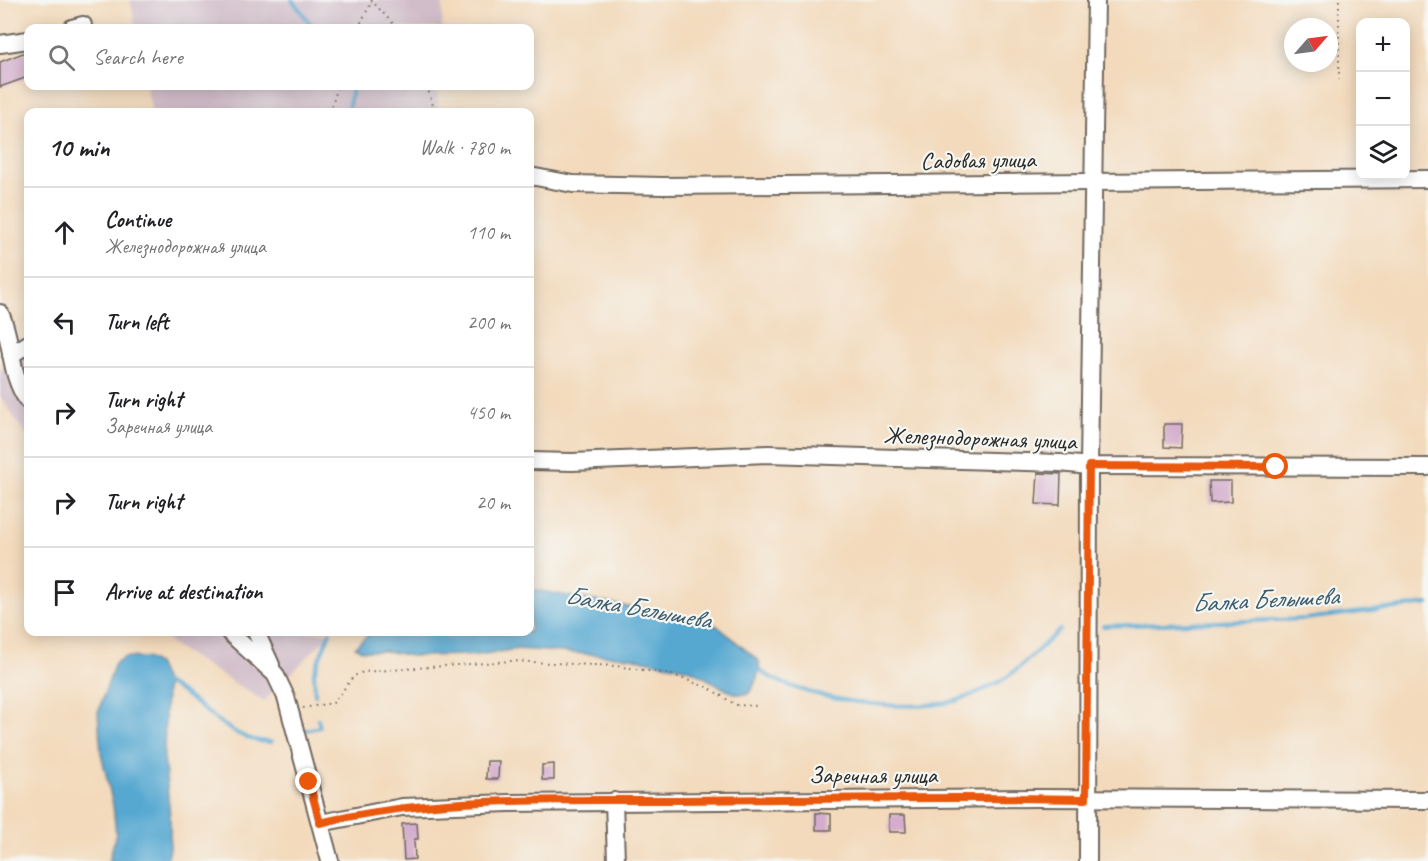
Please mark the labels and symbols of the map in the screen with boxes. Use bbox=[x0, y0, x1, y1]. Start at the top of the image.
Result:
north arrow bbox=[1284, 18, 1338, 72]
street label: Садовая улица bbox=[920, 144, 1037, 176]
street label: Железнодорожная улица bbox=[883, 420, 1078, 456]
route start bbox=[1262, 453, 1288, 479]
water label: Балка Белышева bbox=[563, 579, 716, 637]
water label: Балка Белышева bbox=[1191, 579, 1342, 620]
street label: Заречная улица bbox=[809, 760, 939, 790]
route end bbox=[295, 768, 321, 794]

